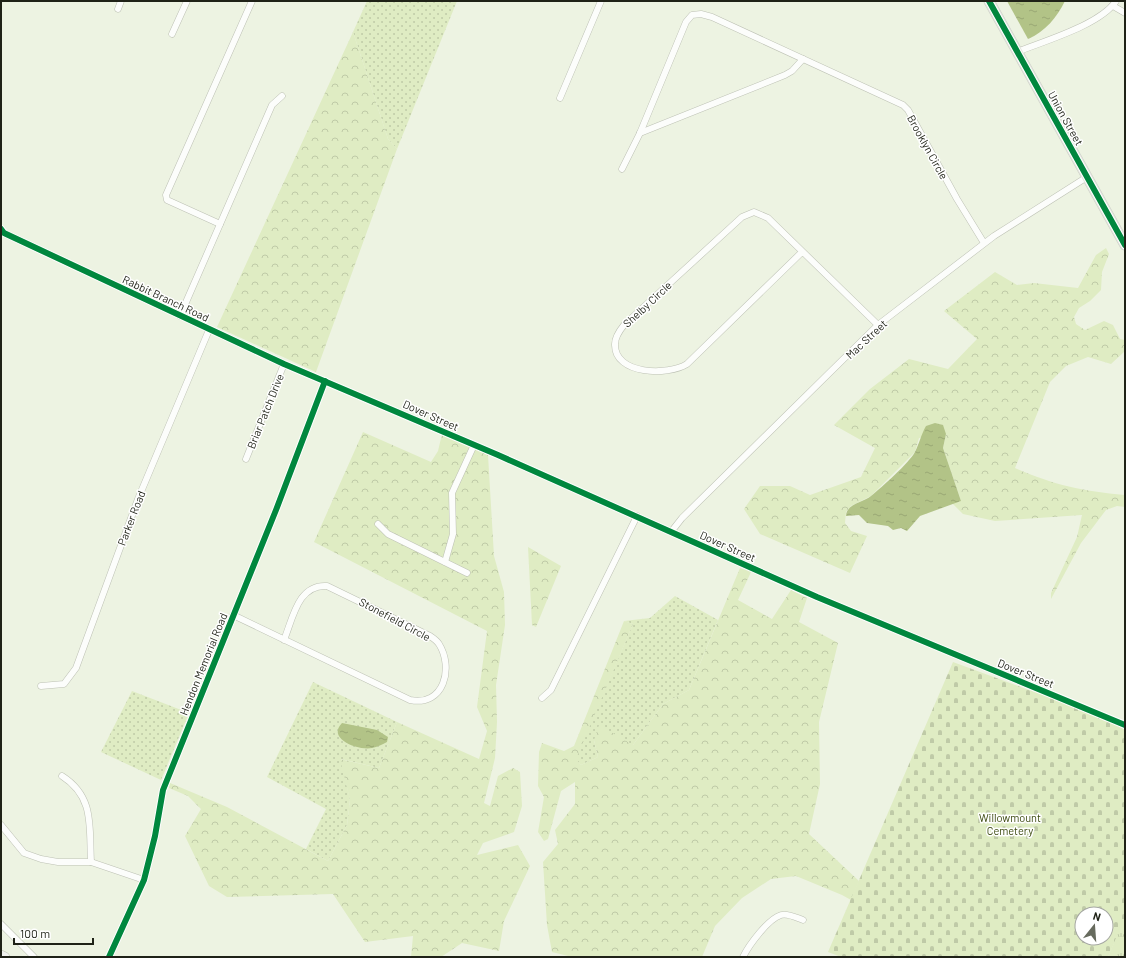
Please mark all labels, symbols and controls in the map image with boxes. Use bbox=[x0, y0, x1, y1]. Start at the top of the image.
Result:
street label: Union Street bbox=[1046, 89, 1086, 147]
street label: Brooklyn Circle bbox=[905, 113, 951, 182]
street label: Rabbit Branch Road bbox=[121, 272, 211, 324]
street label: Shelby Circle bbox=[620, 278, 674, 330]
street label: Mac Street bbox=[843, 317, 889, 361]
street label: Briar Patch Drive bbox=[244, 371, 286, 450]
street label: Dover Street bbox=[401, 397, 461, 433]
street label: Parker Road bbox=[115, 489, 147, 547]
street label: Dover Street bbox=[698, 528, 758, 564]
street label: Stonefield Circle bbox=[357, 595, 433, 643]
street label: Hendon Memorial Road bbox=[177, 611, 229, 717]
street label: Dover Street bbox=[996, 656, 1056, 690]
park label: Willowmount Cemetery bbox=[979, 811, 1041, 837]
north arrow bbox=[1074, 906, 1114, 946]
text: N bbox=[1092, 909, 1102, 923]
scale bar bbox=[14, 920, 93, 946]
text: 100 m bbox=[20, 926, 50, 940]

